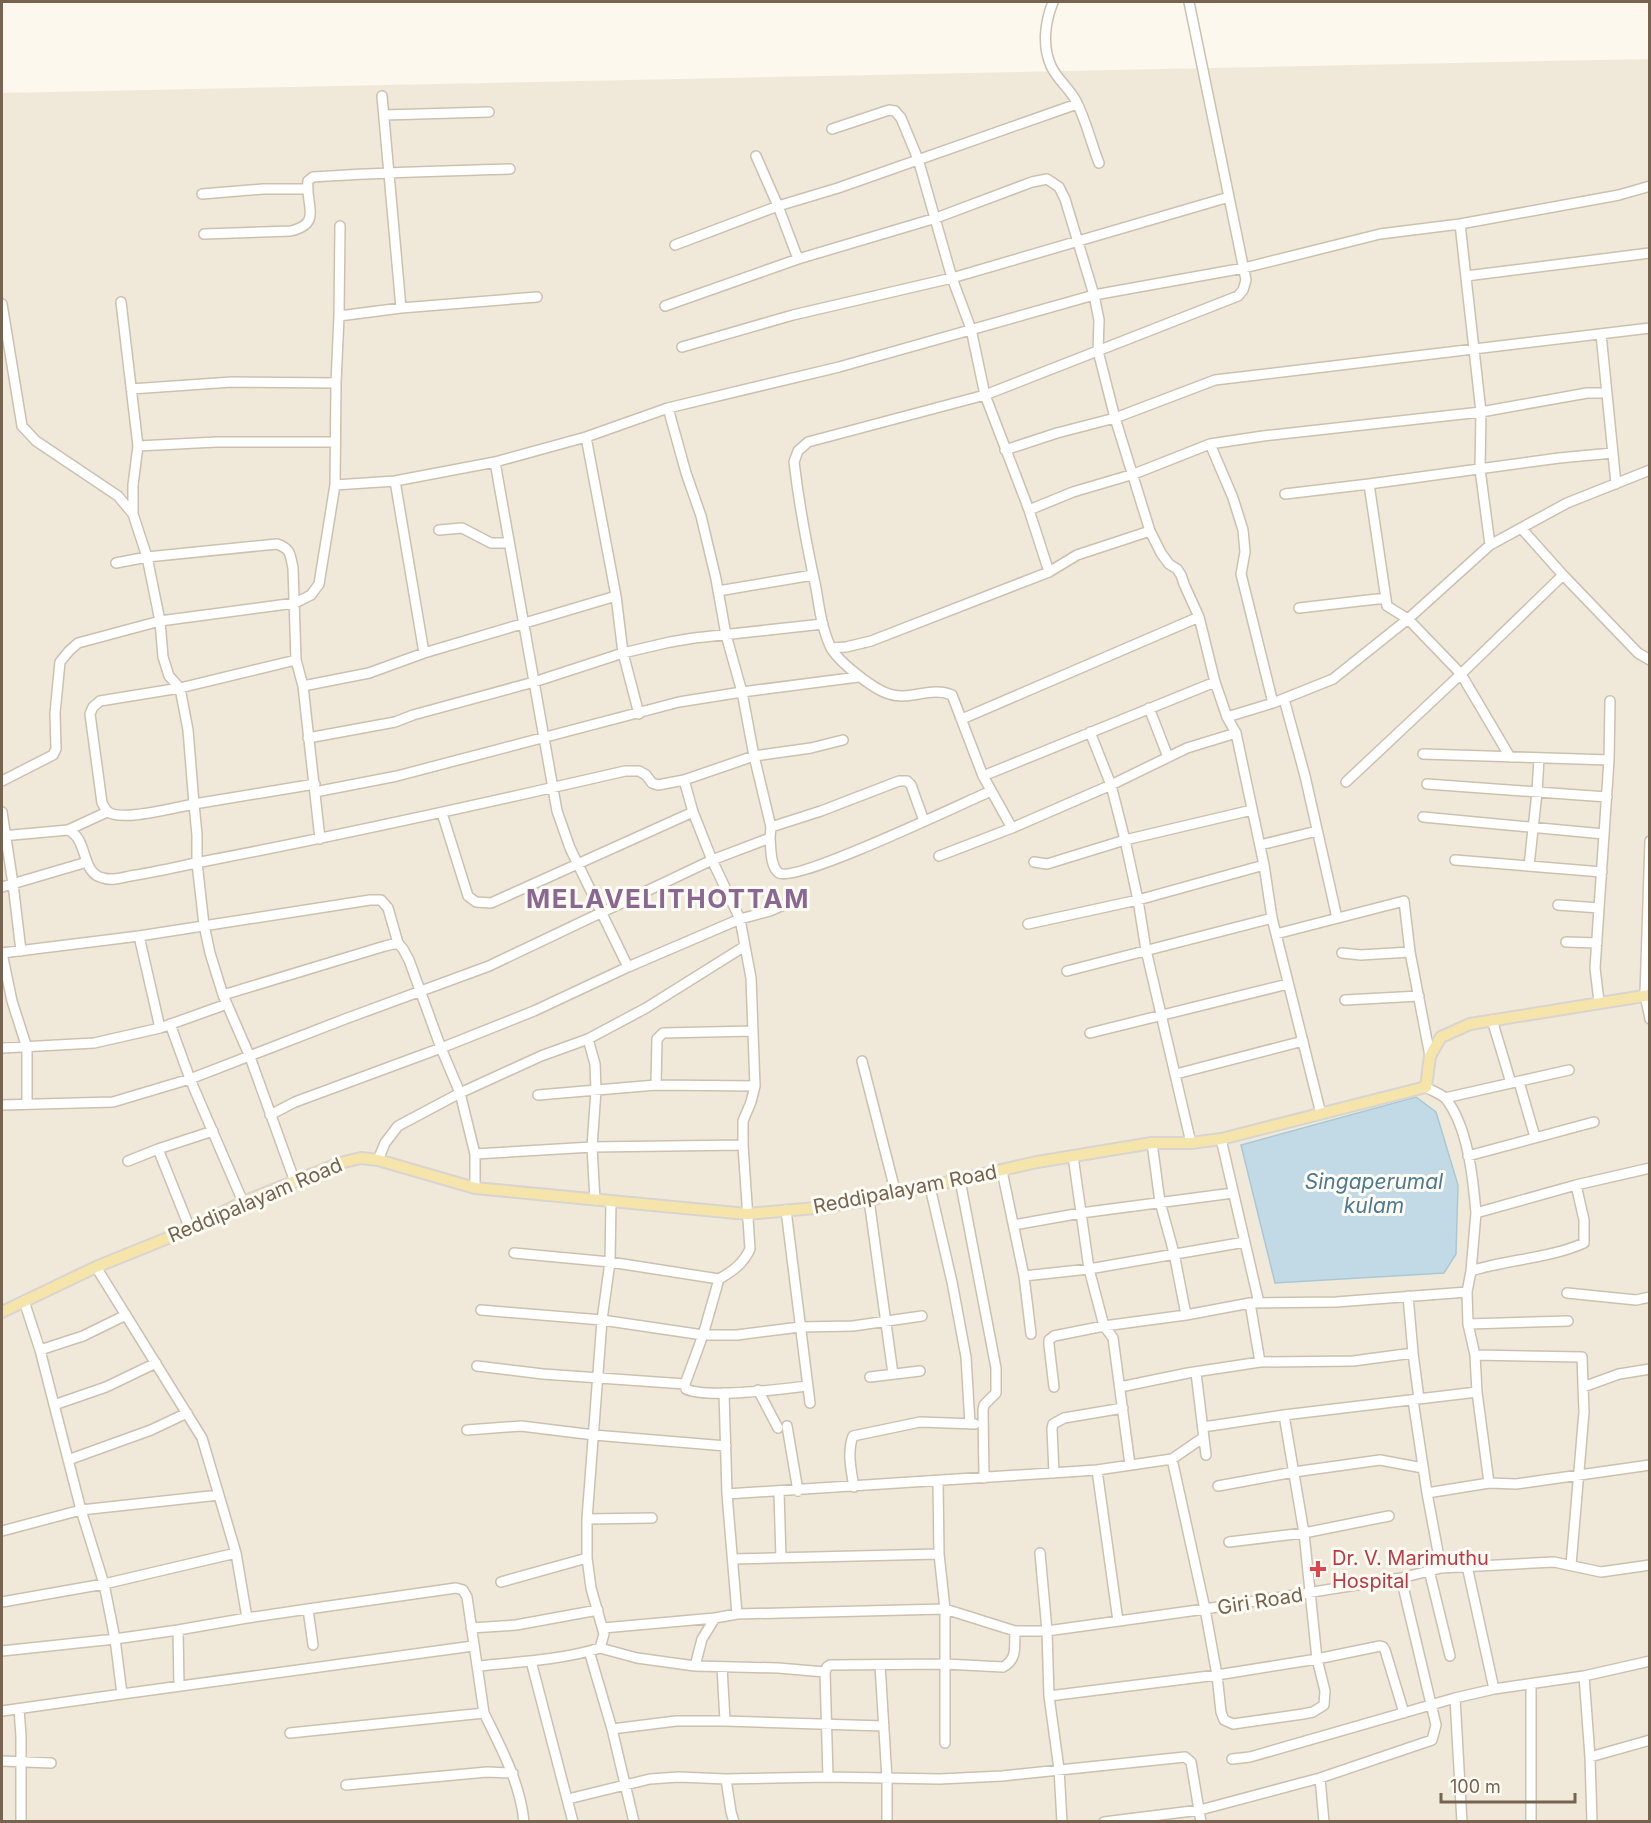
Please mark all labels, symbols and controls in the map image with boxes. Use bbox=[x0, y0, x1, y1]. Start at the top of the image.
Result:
district label: MELAVELITHOTTAM bbox=[526, 883, 810, 914]
street label: Reddipalayam Road bbox=[164, 1152, 346, 1248]
street label: Reddipalayam Road bbox=[811, 1159, 999, 1219]
water label: Singaperumal kulam bbox=[1305, 1169, 1444, 1218]
place label: Dr. V. Marimuthu Hospital bbox=[1332, 1546, 1489, 1593]
marker: Dr. V. Marimuthu Hospital bbox=[1309, 1560, 1327, 1578]
street label: Giri Road bbox=[1215, 1582, 1305, 1620]
scale bar bbox=[1441, 1766, 1574, 1804]
text: 100 m bbox=[1450, 1776, 1501, 1797]

